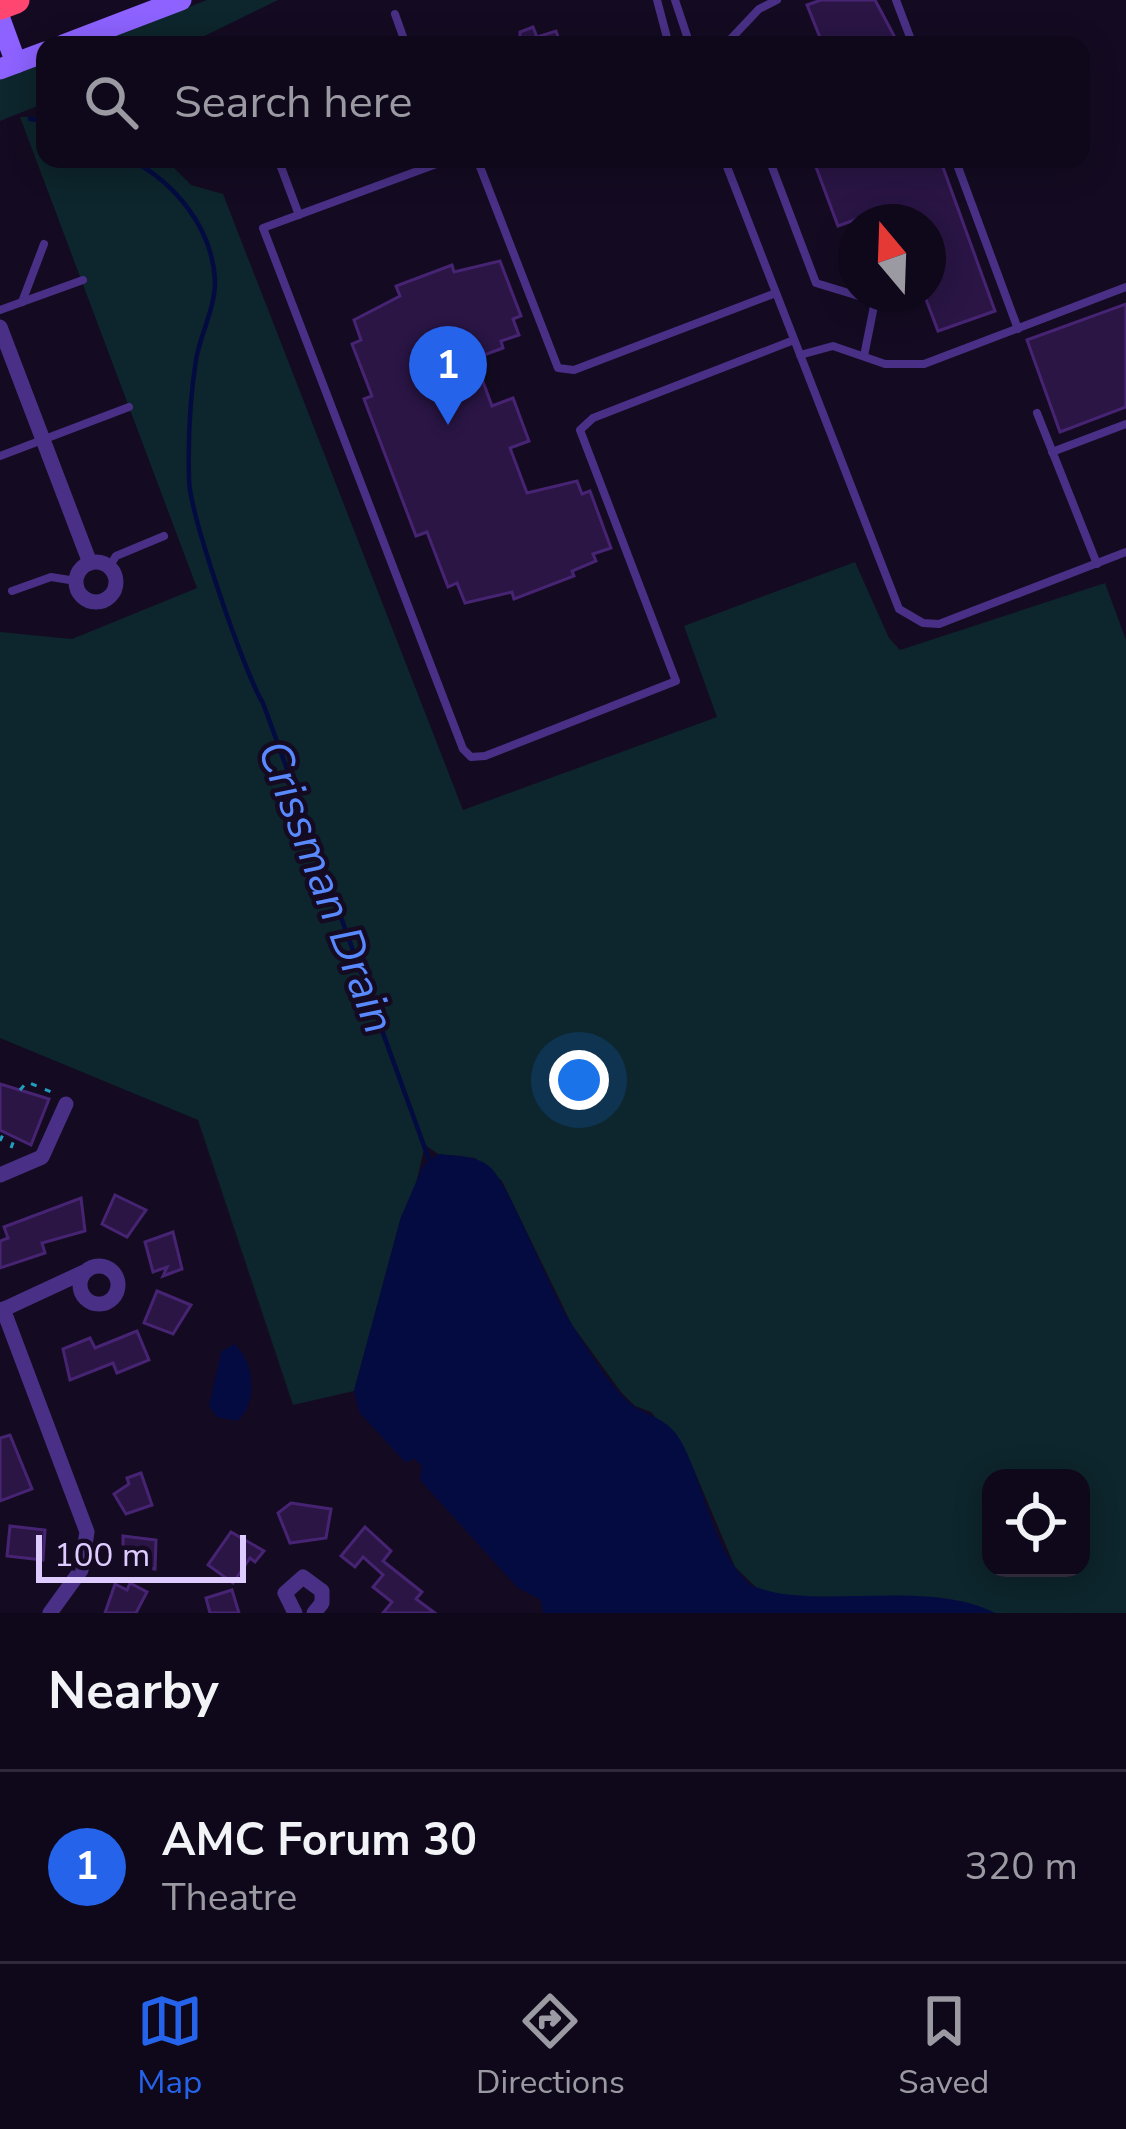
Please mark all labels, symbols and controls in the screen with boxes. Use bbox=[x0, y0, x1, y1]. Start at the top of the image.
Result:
search box bbox=[36, 36, 1090, 168]
icon: search bbox=[78, 69, 144, 135]
text: Search here bbox=[174, 72, 413, 133]
north arrow bbox=[838, 204, 946, 312]
pin: 1 bbox=[409, 326, 487, 425]
water label: Crissman Drain bbox=[242, 732, 410, 1042]
your location bbox=[549, 1050, 609, 1110]
map controls bbox=[982, 1469, 1090, 1577]
button: locate bbox=[982, 1469, 1090, 1577]
scale bar bbox=[36, 1529, 246, 1582]
text: 100 m bbox=[54, 1533, 150, 1578]
text: Nearby bbox=[48, 1656, 219, 1726]
text: AMC Forum 30 bbox=[162, 1810, 477, 1871]
text: 1 bbox=[75, 1840, 99, 1893]
text: 320 m bbox=[964, 1840, 1078, 1893]
text: Theatre bbox=[162, 1871, 297, 1924]
tab: Map bbox=[137, 1988, 203, 2105]
tab: Directions bbox=[476, 1988, 625, 2105]
tab: Saved bbox=[898, 1988, 989, 2105]

